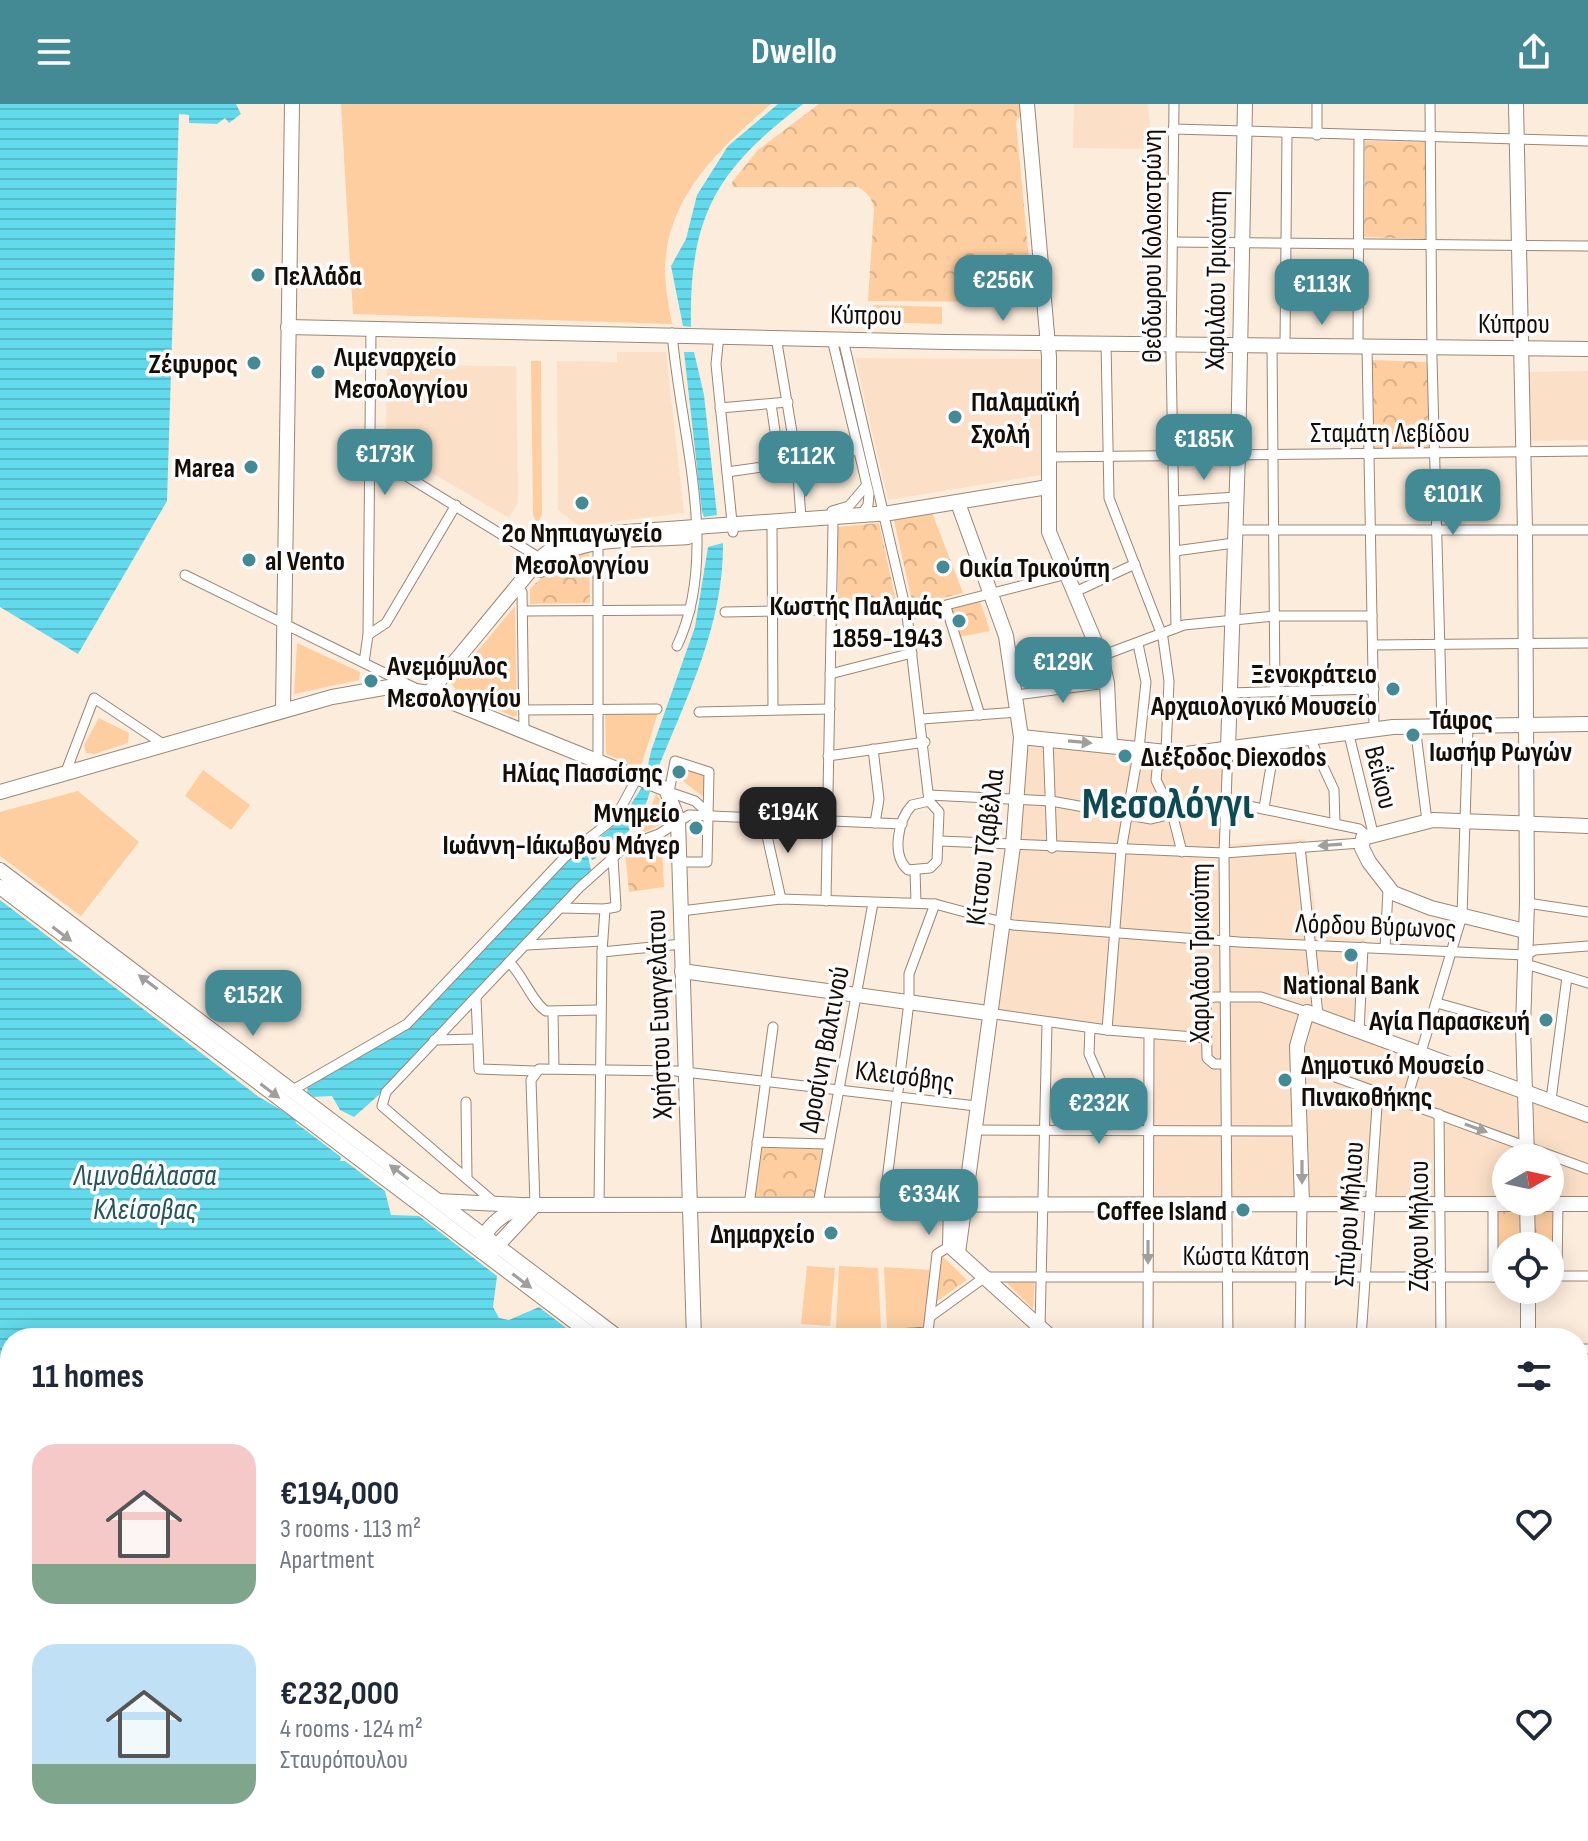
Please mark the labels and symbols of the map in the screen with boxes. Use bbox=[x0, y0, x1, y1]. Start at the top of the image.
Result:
street label: Θεόδωρου Κολοκοτρώνη bbox=[1136, 129, 1169, 363]
street label: Χαριλάου Τρικούπη bbox=[1198, 190, 1235, 371]
pin: €256K bbox=[947, 255, 1059, 323]
pin: €113K bbox=[1266, 259, 1378, 327]
place label: Πελλάδα bbox=[274, 260, 362, 293]
marker: Πελλάδα bbox=[249, 266, 267, 284]
street label: Κύπρου bbox=[830, 298, 902, 333]
street label: Κύπρου bbox=[1478, 308, 1550, 341]
place label: Λιμεναρχείο Μεσολογγίου bbox=[333, 341, 468, 406]
place label: Ζέφυρος bbox=[149, 348, 238, 381]
marker: Ζέφυρος bbox=[245, 354, 263, 372]
marker: Λιμεναρχείο Μεσολογγίου bbox=[309, 363, 327, 381]
place label: Παλαμαϊκή Σχολή bbox=[971, 386, 1080, 451]
marker: Παλαμαϊκή Σχολή bbox=[946, 408, 964, 426]
pin: €185K bbox=[1148, 414, 1260, 482]
street label: Σταμάτη Λεβίδου bbox=[1310, 417, 1470, 450]
pin: €173K bbox=[329, 429, 441, 497]
pin: €112K bbox=[750, 431, 862, 499]
place label: Marea bbox=[174, 452, 235, 485]
marker: Marea bbox=[242, 458, 260, 476]
pin: €101K bbox=[1397, 469, 1509, 537]
marker: 2ο Νηπιαγωγείο Μεσολογγίου bbox=[573, 494, 591, 512]
place label: 2ο Νηπιαγωγείο Μεσολογγίου bbox=[501, 517, 663, 582]
place label: al Vento bbox=[265, 545, 345, 578]
marker: al Vento bbox=[240, 551, 258, 569]
place label: Οικία Τρικούπη bbox=[959, 552, 1110, 585]
marker: Οικία Τρικούπη bbox=[934, 558, 952, 576]
place label: Κωστής Παλαμάς 1859-1943 bbox=[770, 590, 943, 655]
marker: Κωστής Παλαμάς 1859-1943 bbox=[950, 612, 968, 630]
pin: €129K bbox=[1007, 637, 1119, 705]
place label: Ανεμόμυλος Μεσολογγίου bbox=[386, 650, 521, 715]
place label: Ξενοκράτειο Αρχαιολογικό Μουσείο bbox=[1150, 658, 1377, 723]
marker: Ανεμόμυλος Μεσολογγίου bbox=[362, 672, 380, 690]
marker: Ξενοκράτειο Αρχαιολογικό Μουσείο bbox=[1384, 680, 1402, 698]
place label: Τάφος Ιωσήφ Ρωγών bbox=[1429, 704, 1572, 769]
marker: Τάφος Ιωσήφ Ρωγών bbox=[1404, 726, 1422, 744]
one-way arrow bbox=[1068, 736, 1093, 749]
place label: Διέξοδος Diexodos bbox=[1141, 741, 1326, 774]
street label: Βεΐκου bbox=[1357, 742, 1404, 812]
marker: Διέξοδος Diexodos bbox=[1116, 747, 1134, 765]
place label: Ηλίας Πασσίσης bbox=[502, 757, 663, 790]
marker: Ηλίας Πασσίσης bbox=[670, 763, 688, 781]
street label: Κίτσου Τζαβέλλα bbox=[960, 767, 1011, 927]
district label: Μεσολόγγι bbox=[1082, 778, 1254, 831]
pin: €194K bbox=[732, 787, 844, 855]
place label: Μνημείο Ιωάννη-Ιάκωβου Μάγερ bbox=[442, 797, 680, 862]
marker: Μνημείο Ιωάννη-Ιάκωβου Μάγερ bbox=[687, 819, 705, 837]
one-way arrow bbox=[1317, 839, 1342, 852]
street label: Χαριλάου Τρικούπη bbox=[1184, 863, 1217, 1044]
street label: Λόρδου Βύρωνος bbox=[1294, 907, 1457, 946]
street label: Χρήστου Ευαγγελάτου bbox=[639, 909, 680, 1120]
one-way arrow bbox=[51, 926, 73, 942]
marker: National Bank bbox=[1342, 946, 1360, 964]
street label: Δροσίνη Βαλτινού bbox=[792, 963, 857, 1135]
place label: National Bank bbox=[1283, 969, 1420, 1002]
pin: €152K bbox=[197, 970, 309, 1038]
one-way arrow bbox=[137, 974, 158, 990]
place label: Αγία Παρασκευή bbox=[1368, 1005, 1530, 1038]
marker: Αγία Παρασκευή bbox=[1537, 1011, 1555, 1029]
place label: Δημοτικό Μουσείο Πινακοθήκης bbox=[1301, 1049, 1484, 1114]
street label: Κλεισόβης bbox=[853, 1054, 956, 1099]
marker: Δημοτικό Μουσείο Πινακοθήκης bbox=[1276, 1071, 1294, 1089]
pin: €232K bbox=[1043, 1078, 1155, 1146]
one-way arrow bbox=[260, 1082, 280, 1098]
one-way arrow bbox=[1464, 1122, 1488, 1134]
street label: Σπύρου Μήλιου bbox=[1328, 1140, 1371, 1288]
north arrow bbox=[1492, 1144, 1564, 1216]
water label: Λιμνοθάλασσα Κλείσοβας bbox=[73, 1158, 216, 1228]
one-way arrow bbox=[1296, 1160, 1308, 1185]
street label: Ζάχου Μήλιου bbox=[1403, 1160, 1436, 1292]
one-way arrow bbox=[389, 1165, 410, 1181]
pin: €334K bbox=[873, 1169, 985, 1237]
place label: Coffee Island bbox=[1096, 1195, 1227, 1228]
marker: Coffee Island bbox=[1234, 1201, 1252, 1219]
place label: Δημαρχείο bbox=[710, 1218, 815, 1251]
marker: Δημαρχείο bbox=[822, 1224, 840, 1242]
one-way arrow bbox=[1142, 1240, 1154, 1265]
street label: Κώστα Κάτση bbox=[1183, 1240, 1309, 1273]
one-way arrow bbox=[511, 1273, 533, 1289]

